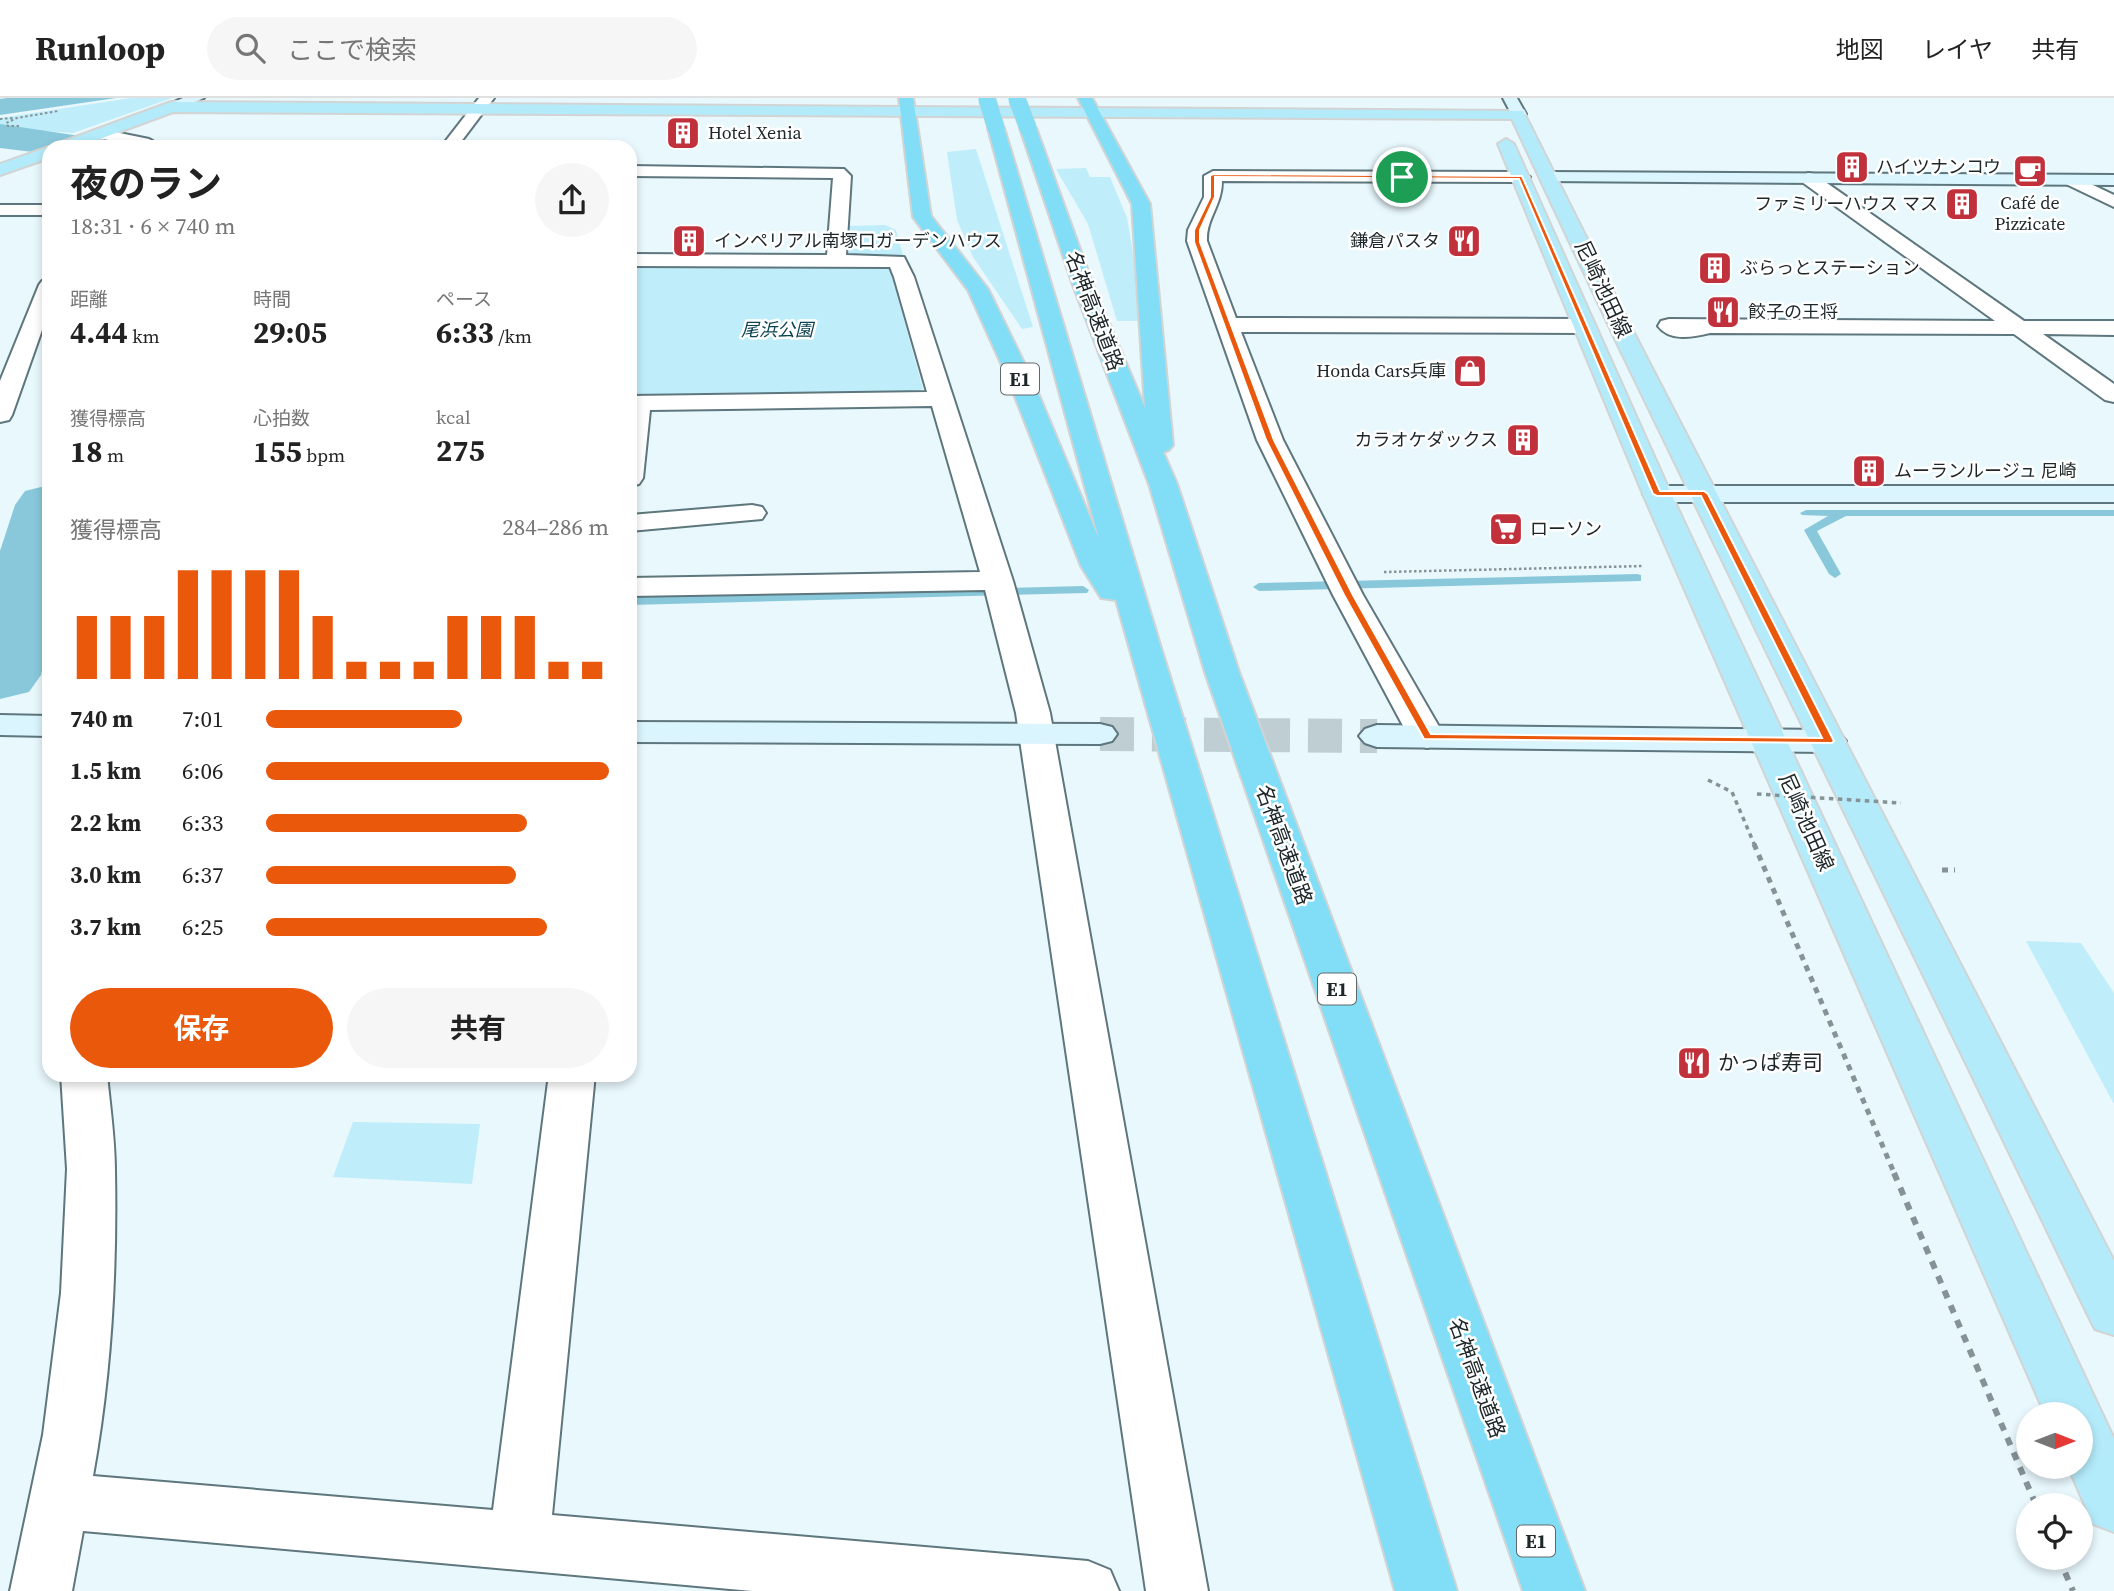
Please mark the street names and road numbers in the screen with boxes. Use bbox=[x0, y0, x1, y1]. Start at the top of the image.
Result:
street label: 尼崎池田線 bbox=[1568, 235, 1639, 342]
street label: 名神高速道路 bbox=[1058, 247, 1131, 375]
road number: E1 bbox=[1001, 364, 1039, 394]
street label: 尼崎池田線 bbox=[1772, 768, 1841, 876]
street label: 名神高速道路 bbox=[1249, 781, 1320, 909]
road number: E1 bbox=[1318, 974, 1356, 1004]
street label: 名神高速道路 bbox=[1442, 1314, 1513, 1442]
road number: E1 bbox=[1517, 1526, 1555, 1556]

